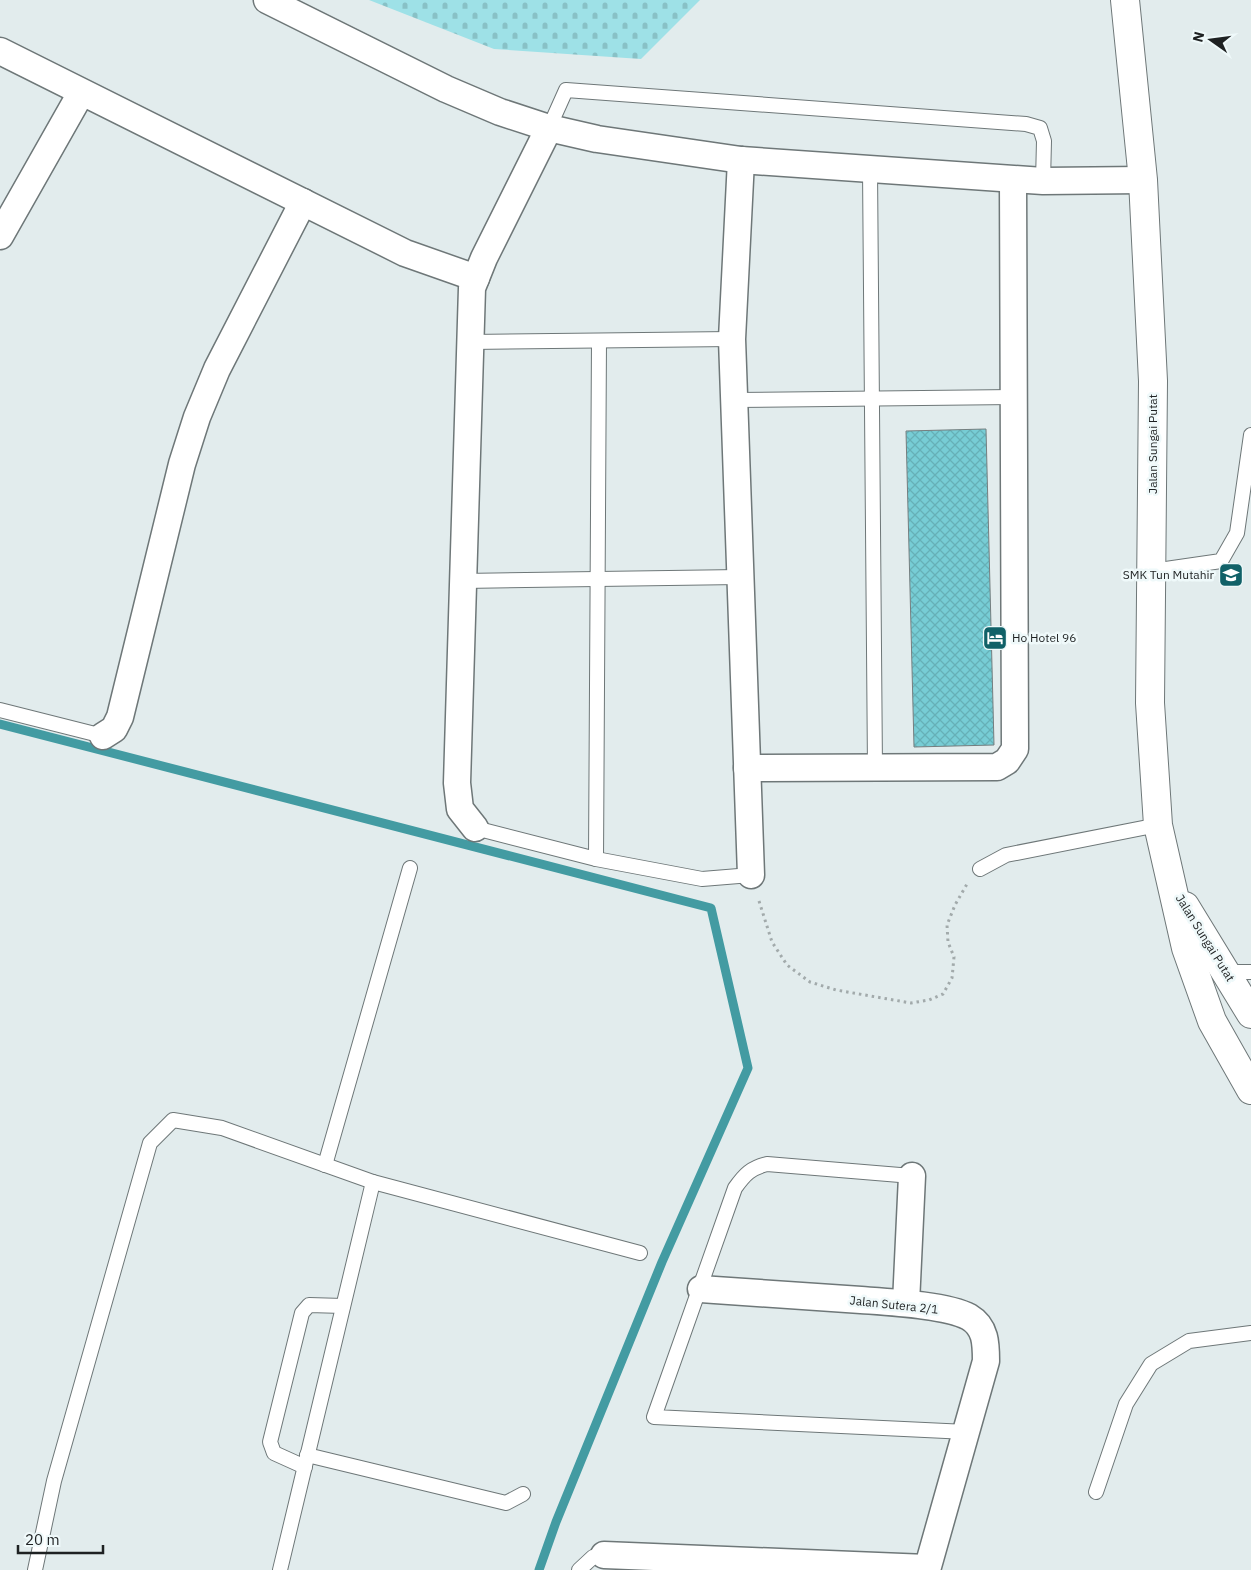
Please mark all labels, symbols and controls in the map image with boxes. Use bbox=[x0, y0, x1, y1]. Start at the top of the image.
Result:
north arrow bbox=[1186, 15, 1236, 65]
text: N bbox=[1188, 30, 1208, 44]
street label: Jalan Sungai Putat bbox=[1145, 394, 1160, 494]
school or university icon: SMK Tun Mutahir bbox=[1218, 562, 1244, 588]
place label: SMK Tun Mutahir bbox=[1123, 567, 1215, 582]
hotel icon: Ho Hotel 96 bbox=[982, 625, 1008, 651]
place label: Ho Hotel 96 bbox=[1012, 630, 1077, 645]
street label: Jalan Sungai Putat bbox=[1173, 891, 1238, 984]
street label: Jalan Sutera 2/1 bbox=[849, 1292, 939, 1317]
scale bar bbox=[18, 1522, 102, 1554]
text: 20 m bbox=[25, 1530, 60, 1549]

